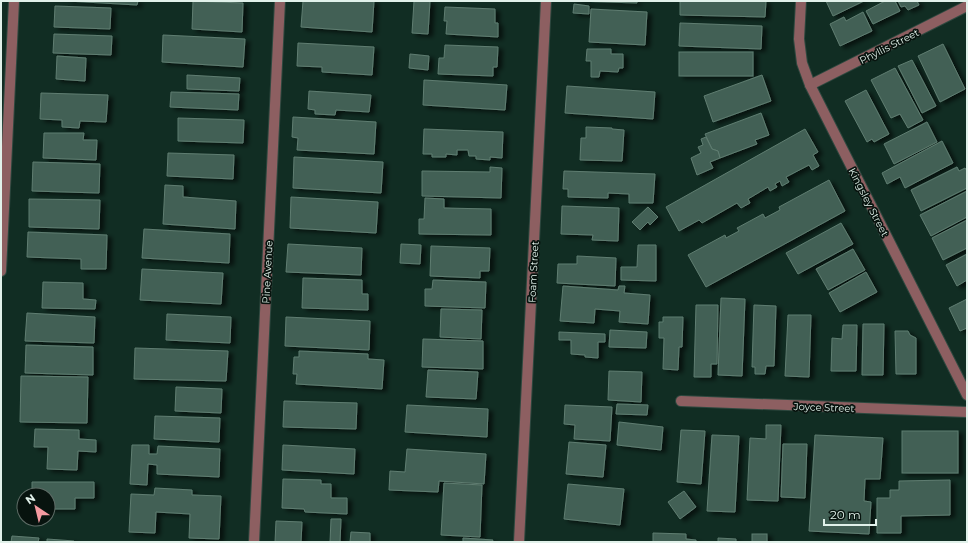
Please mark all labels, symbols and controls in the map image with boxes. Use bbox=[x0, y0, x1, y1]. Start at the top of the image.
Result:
street label: Phyllis Street bbox=[857, 26, 921, 67]
street label: Kingsley Street bbox=[846, 166, 891, 239]
street label: Pine Avenue bbox=[259, 240, 276, 304]
street label: Foam Street bbox=[525, 241, 542, 303]
street label: Joyce Street bbox=[792, 400, 855, 415]
north arrow bbox=[16, 487, 56, 527]
text: N bbox=[23, 491, 38, 507]
scale bar bbox=[824, 501, 876, 527]
text: 20 m bbox=[830, 507, 861, 522]

